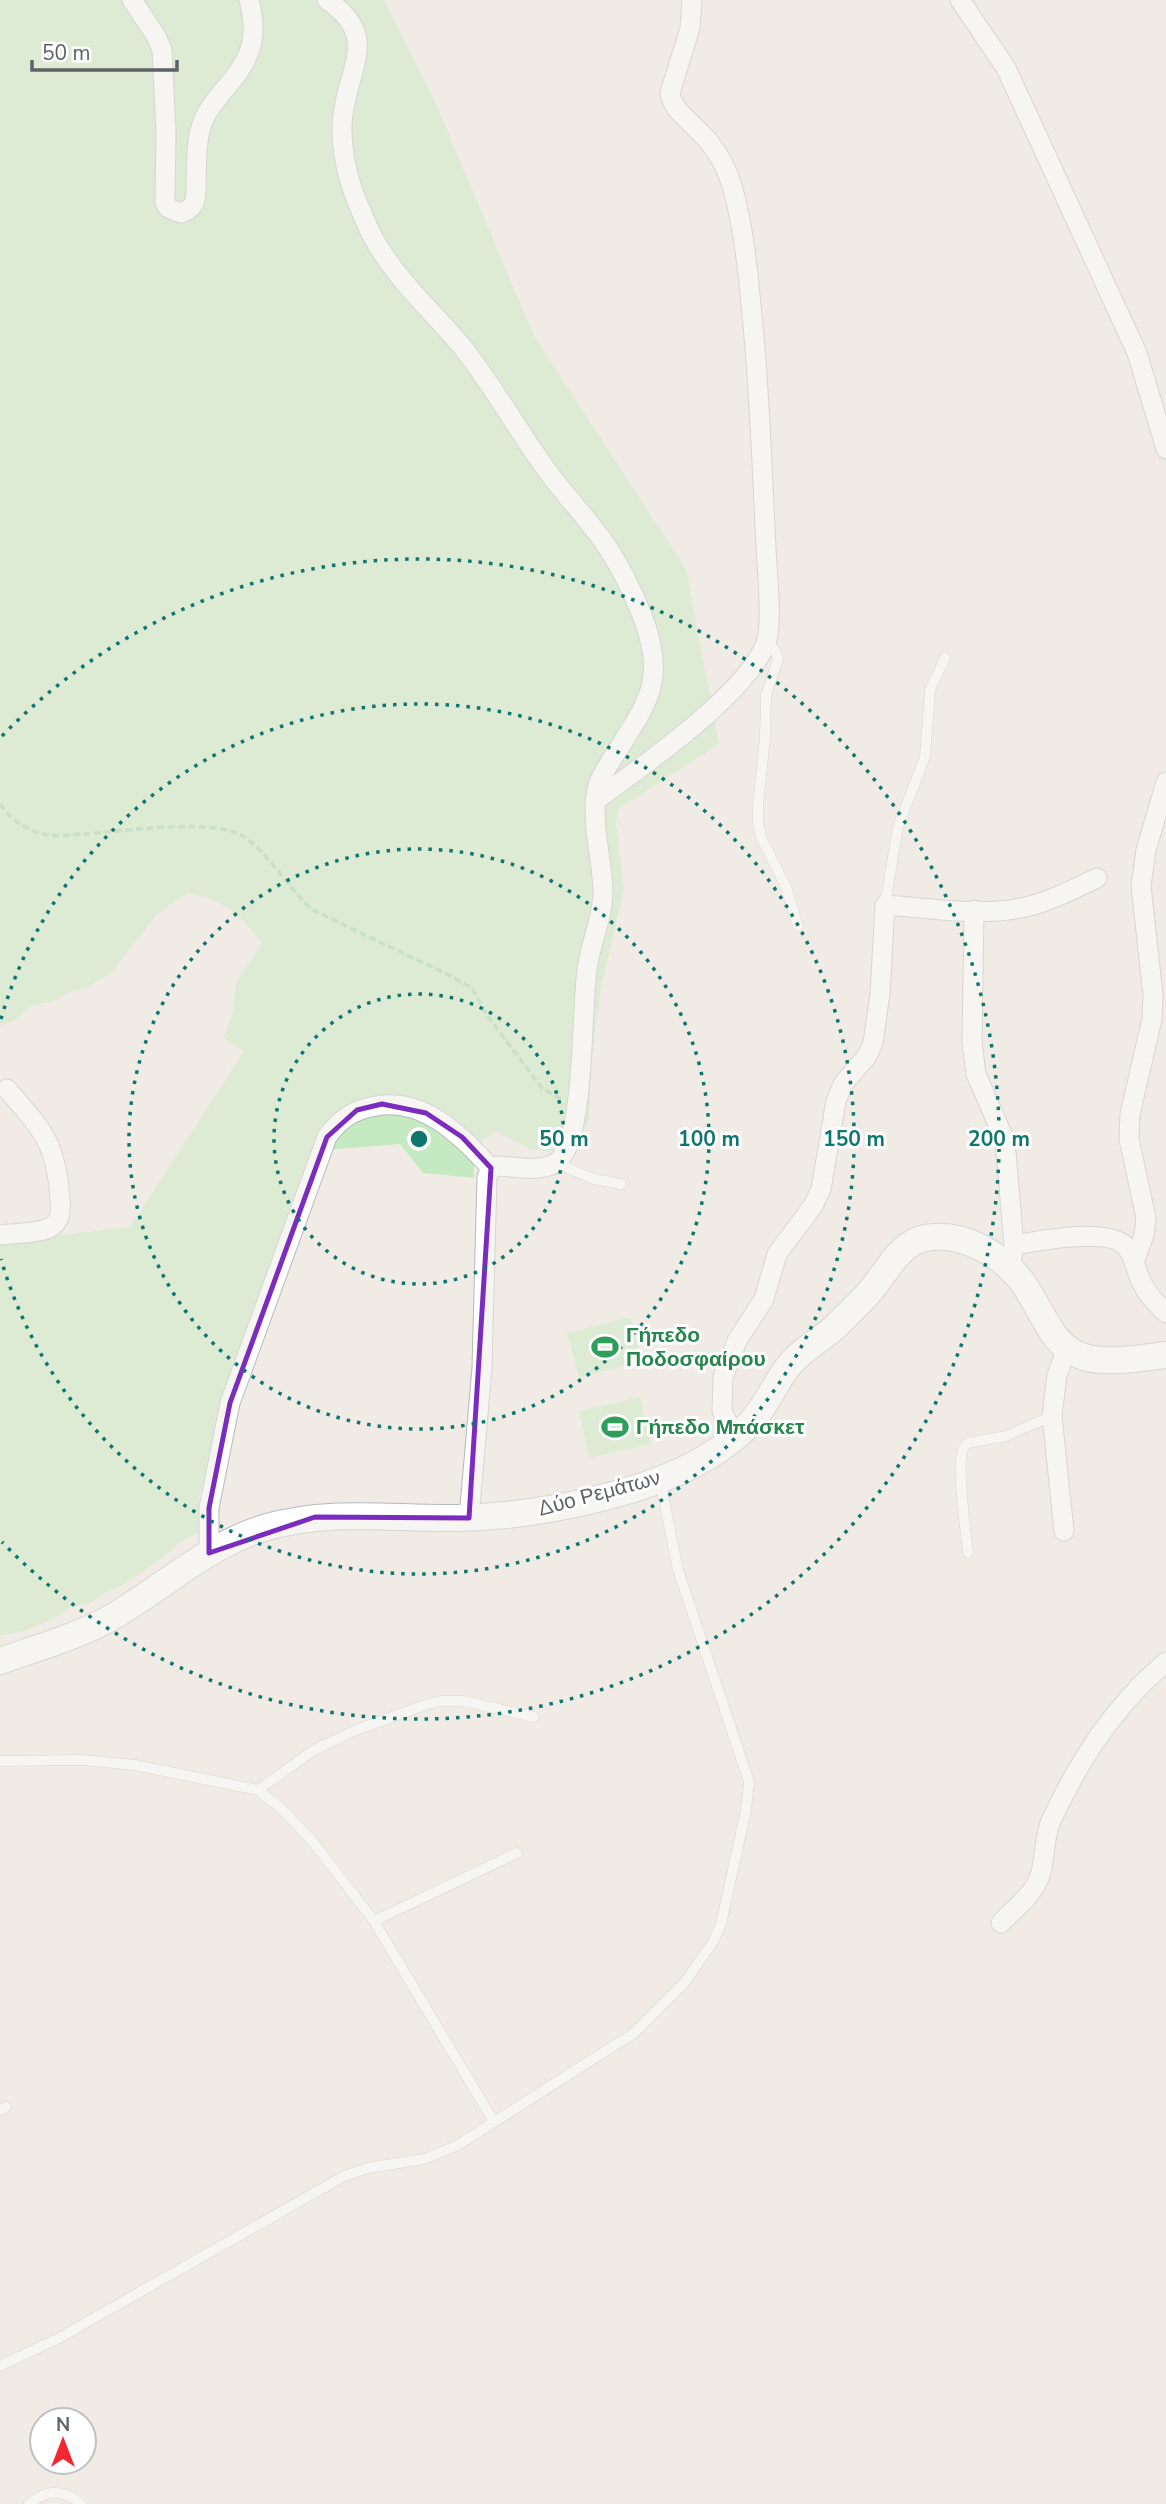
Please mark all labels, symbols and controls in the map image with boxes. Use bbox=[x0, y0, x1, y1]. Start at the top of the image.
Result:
scale bar bbox=[32, 28, 177, 72]
text: 50 m bbox=[42, 39, 91, 67]
text: 50 m bbox=[539, 1125, 589, 1153]
text: 100 m bbox=[678, 1125, 740, 1153]
text: 150 m bbox=[823, 1125, 885, 1153]
text: 200 m bbox=[968, 1125, 1030, 1153]
centre of rings bbox=[407, 1127, 431, 1151]
place label: Γήπεδο Ποδοσφαίρου bbox=[626, 1321, 766, 1373]
sports icon: Γήπεδο Ποδοσφαίρου bbox=[590, 1332, 620, 1362]
sports icon: Γήπεδο Μπάσκετ bbox=[600, 1412, 630, 1442]
place label: Γήπεδο Μπάσκετ bbox=[636, 1413, 805, 1441]
street label: Δύο Ρεμάτων bbox=[534, 1463, 664, 1523]
north arrow bbox=[28, 2406, 98, 2476]
text: N bbox=[56, 2412, 70, 2438]

